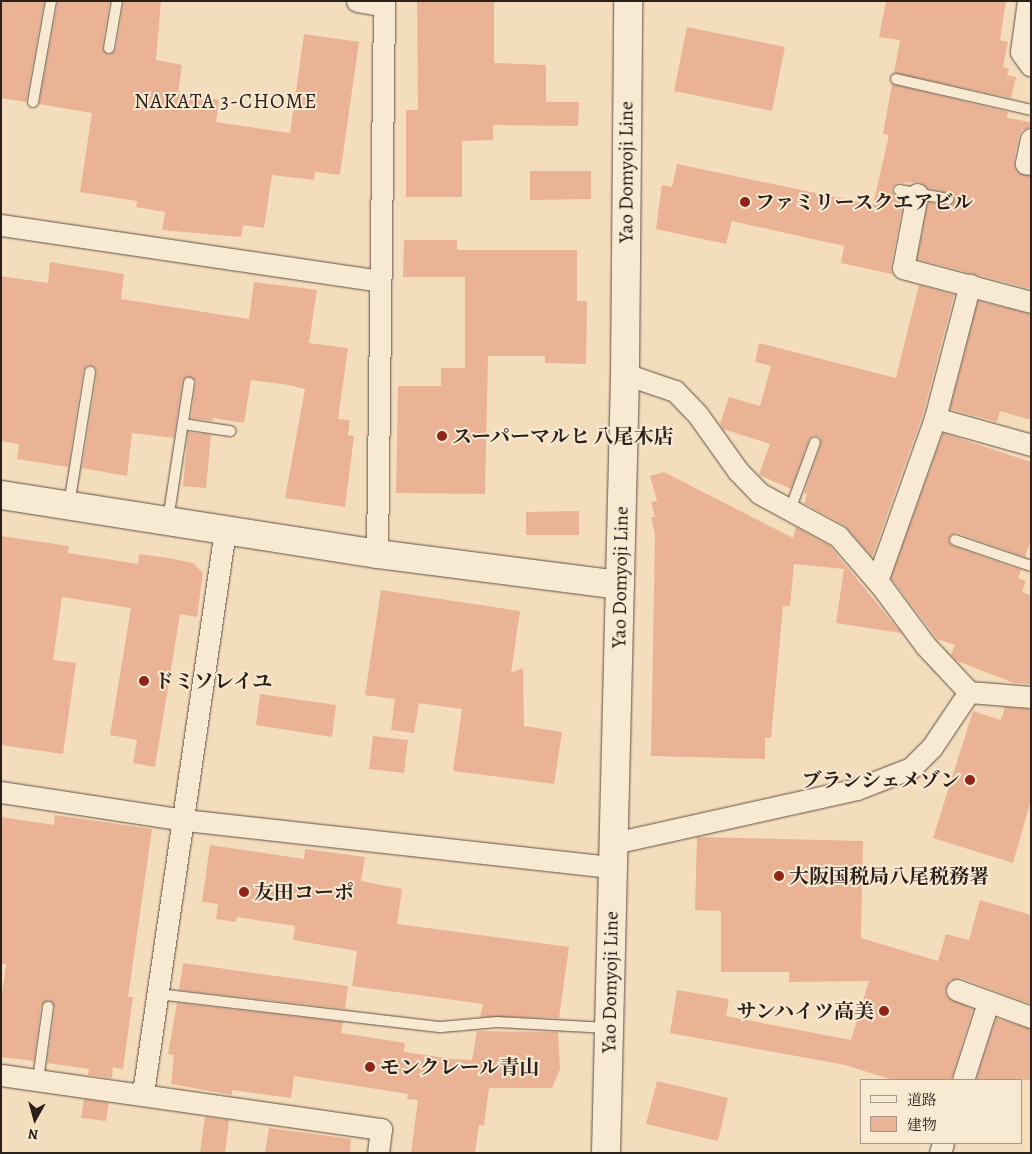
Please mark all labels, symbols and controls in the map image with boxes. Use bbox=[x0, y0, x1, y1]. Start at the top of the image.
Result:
district label: NAKATA 3-CHOME bbox=[132, 88, 320, 114]
street label: Yao Domyoji Line bbox=[614, 101, 638, 243]
place label: ファミリースクエアビル bbox=[755, 190, 975, 214]
marker: ファミリースクエアビル bbox=[739, 196, 751, 208]
place label: スーパーマルヒ 八尾木店 bbox=[452, 424, 674, 448]
marker: スーパーマルヒ 八尾木店 bbox=[436, 430, 448, 442]
street label: Yao Domyoji Line bbox=[607, 506, 633, 648]
place label: ドミソレイユ bbox=[154, 669, 274, 693]
marker: ドミソレイユ bbox=[138, 675, 150, 687]
place label: ブランシェメゾン bbox=[800, 768, 960, 792]
marker: ブランシェメゾン bbox=[964, 774, 976, 786]
place label: 大阪国税局八尾税務署 bbox=[789, 864, 989, 888]
marker: 大阪国税局八尾税務署 bbox=[773, 870, 785, 882]
place label: 友田コーポ bbox=[254, 880, 354, 904]
marker: 友田コーポ bbox=[238, 886, 250, 898]
street label: Yao Domyoji Line bbox=[597, 911, 623, 1053]
place label: サンハイツ高美 bbox=[734, 999, 874, 1023]
marker: サンハイツ高美 bbox=[878, 1005, 890, 1017]
place label: モンクレール青山 bbox=[380, 1055, 540, 1079]
marker: モンクレール青山 bbox=[364, 1061, 376, 1073]
legend bbox=[860, 1079, 1022, 1144]
text: 道路 bbox=[907, 1090, 937, 1110]
north arrow bbox=[10, 1094, 60, 1144]
text: 建物 bbox=[907, 1115, 937, 1135]
text: N bbox=[27, 1124, 39, 1144]

